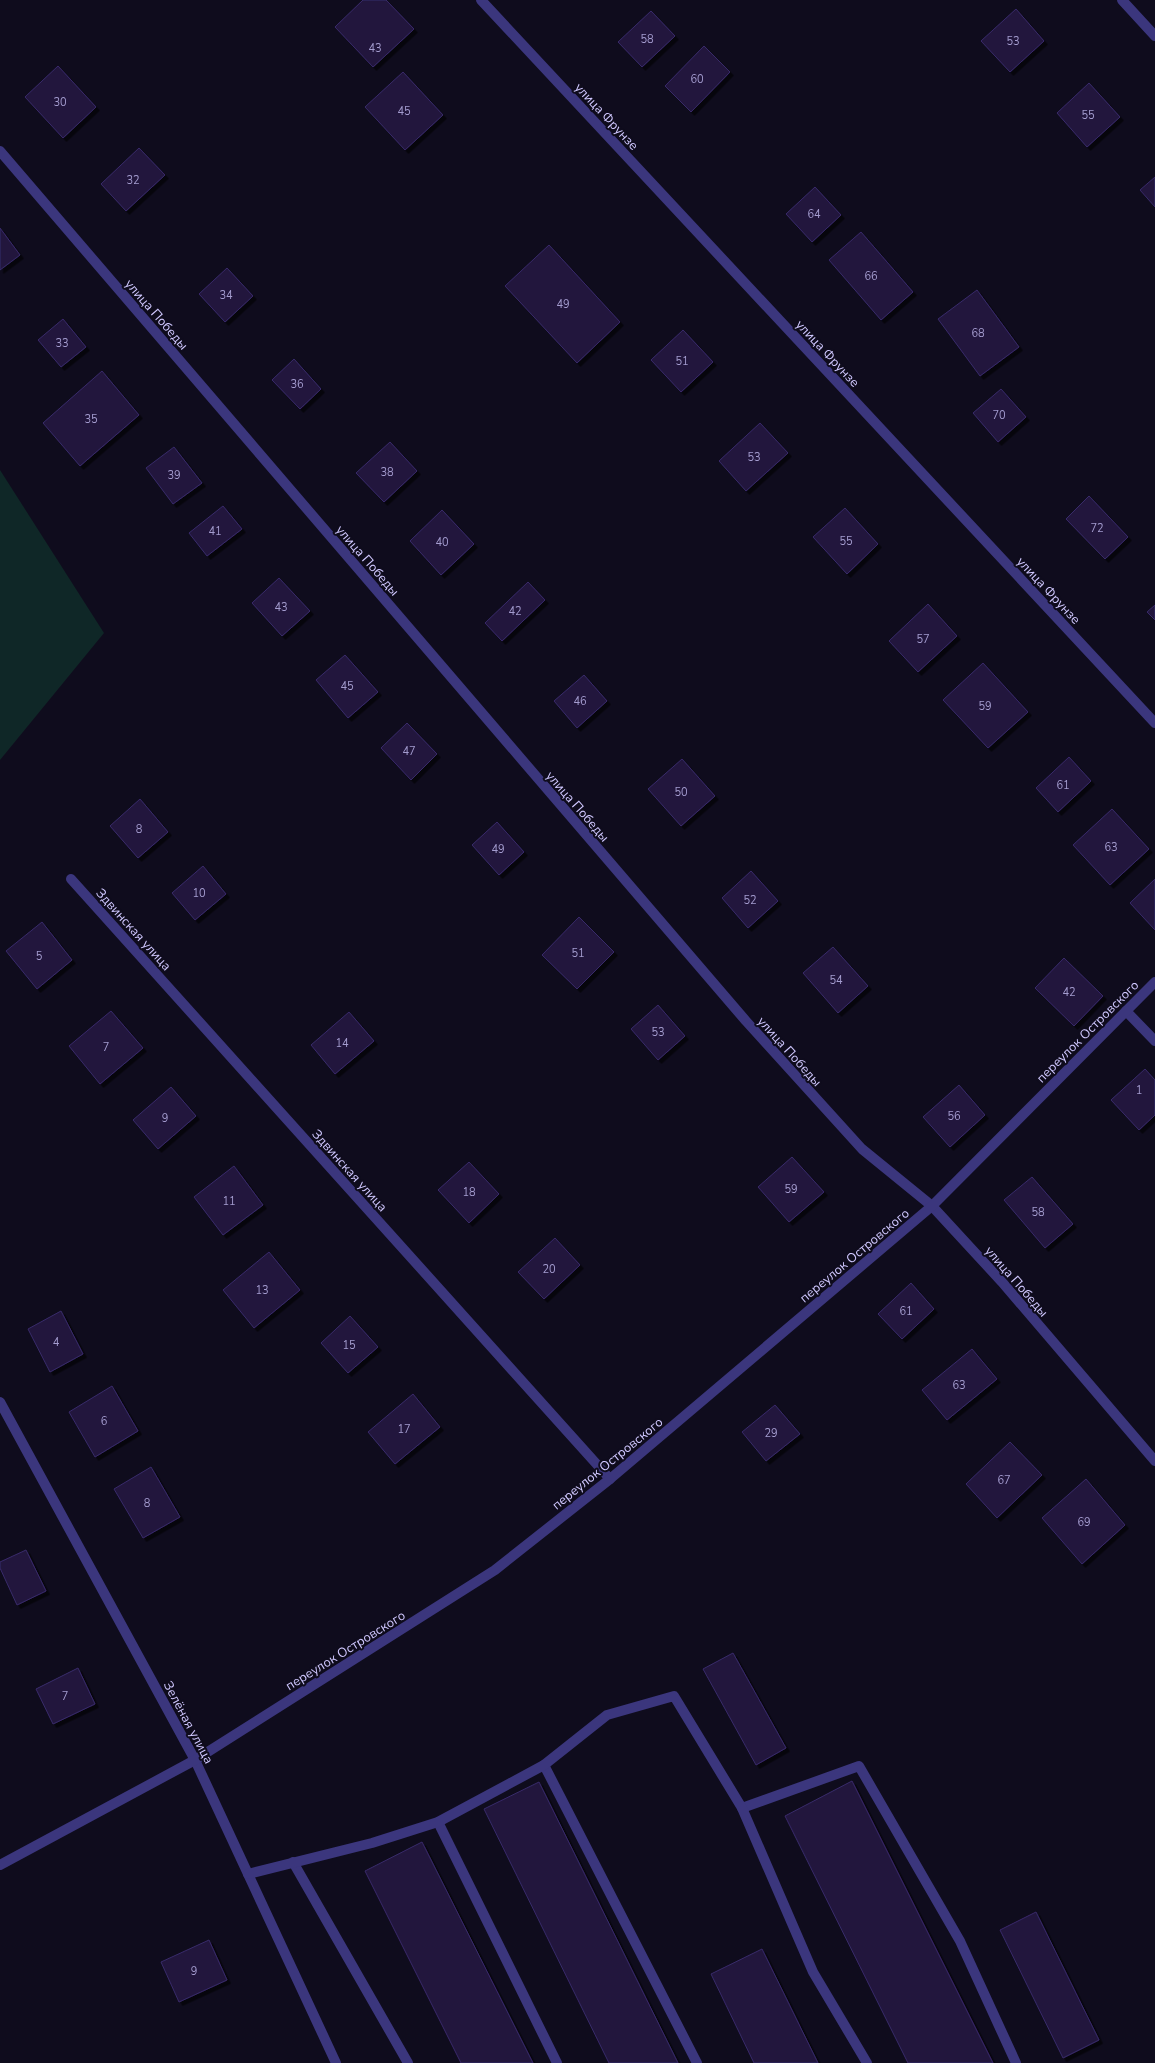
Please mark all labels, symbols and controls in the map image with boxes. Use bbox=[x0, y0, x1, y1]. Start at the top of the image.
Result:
house number: 58 bbox=[640, 32, 654, 47]
house number: 53 bbox=[1006, 34, 1020, 49]
house number: 43 bbox=[368, 41, 382, 56]
house number: 60 bbox=[690, 72, 704, 87]
street label: улица Фрунзе bbox=[570, 79, 642, 154]
house number: 30 bbox=[53, 95, 67, 110]
house number: 45 bbox=[397, 104, 411, 119]
house number: 55 bbox=[1081, 108, 1095, 123]
house number: 32 bbox=[126, 173, 140, 188]
house number: 64 bbox=[807, 207, 821, 222]
house number: 66 bbox=[864, 269, 878, 284]
street label: улица Победы bbox=[120, 275, 192, 354]
house number: 34 bbox=[219, 288, 233, 303]
house number: 49 bbox=[556, 297, 570, 312]
street label: улица Фрунзе bbox=[791, 316, 863, 391]
house number: 68 bbox=[971, 326, 985, 341]
house number: 33 bbox=[55, 336, 69, 351]
house number: 51 bbox=[675, 354, 689, 369]
house number: 36 bbox=[290, 377, 304, 392]
house number: 70 bbox=[992, 408, 1006, 423]
house number: 35 bbox=[84, 412, 98, 427]
house number: 53 bbox=[747, 450, 761, 465]
house number: 38 bbox=[380, 465, 394, 480]
house number: 39 bbox=[167, 468, 181, 483]
street label: улица Победы bbox=[331, 521, 403, 600]
house number: 72 bbox=[1090, 521, 1104, 536]
house number: 41 bbox=[208, 524, 222, 539]
house number: 55 bbox=[839, 534, 853, 549]
house number: 40 bbox=[435, 535, 449, 550]
street label: улица Фрунзе bbox=[1012, 553, 1084, 628]
house number: 43 bbox=[274, 600, 288, 615]
house number: 42 bbox=[508, 604, 522, 619]
house number: 57 bbox=[916, 632, 930, 647]
house number: 45 bbox=[340, 679, 354, 694]
house number: 46 bbox=[573, 694, 587, 709]
house number: 59 bbox=[978, 699, 992, 714]
house number: 47 bbox=[402, 744, 416, 759]
street label: улица Победы bbox=[541, 767, 613, 846]
house number: 61 bbox=[1056, 778, 1070, 793]
house number: 50 bbox=[674, 785, 688, 800]
house number: 8 bbox=[136, 822, 143, 837]
house number: 63 bbox=[1104, 840, 1118, 855]
house number: 49 bbox=[491, 842, 505, 857]
street label: Здвинская улица bbox=[91, 885, 175, 975]
house number: 10 bbox=[192, 886, 206, 901]
house number: 52 bbox=[743, 893, 757, 908]
house number: 51 bbox=[571, 946, 585, 961]
house number: 5 bbox=[36, 949, 43, 964]
house number: 54 bbox=[829, 973, 843, 988]
street label: переулок Островского bbox=[1032, 976, 1143, 1087]
house number: 42 bbox=[1062, 985, 1076, 1000]
street label: улица Победы bbox=[753, 1013, 826, 1091]
house number: 53 bbox=[651, 1025, 665, 1040]
house number: 14 bbox=[335, 1036, 349, 1051]
house number: 7 bbox=[103, 1040, 109, 1055]
house number: 1 bbox=[1136, 1083, 1142, 1098]
house number: 56 bbox=[947, 1109, 961, 1124]
house number: 9 bbox=[162, 1111, 168, 1126]
street label: Здвинская улица bbox=[307, 1126, 391, 1216]
house number: 59 bbox=[784, 1182, 798, 1197]
house number: 18 bbox=[462, 1185, 476, 1200]
house number: 11 bbox=[222, 1194, 236, 1209]
street label: переулок Островского bbox=[796, 1204, 913, 1307]
house number: 58 bbox=[1031, 1205, 1045, 1220]
street label: улица Победы bbox=[980, 1242, 1052, 1321]
house number: 20 bbox=[542, 1262, 556, 1277]
house number: 13 bbox=[255, 1283, 269, 1298]
house number: 61 bbox=[899, 1304, 913, 1319]
house number: 4 bbox=[53, 1335, 60, 1350]
house number: 15 bbox=[342, 1338, 356, 1353]
house number: 63 bbox=[952, 1378, 966, 1393]
street label: переулок Островского bbox=[548, 1413, 667, 1514]
house number: 6 bbox=[101, 1414, 108, 1429]
house number: 17 bbox=[397, 1422, 411, 1437]
house number: 29 bbox=[764, 1426, 778, 1441]
house number: 67 bbox=[997, 1473, 1011, 1488]
house number: 8 bbox=[144, 1496, 151, 1511]
house number: 69 bbox=[1077, 1515, 1091, 1530]
street label: переулок Островского bbox=[282, 1607, 409, 1695]
street label: Зелёная улица bbox=[159, 1678, 217, 1767]
house number: 7 bbox=[62, 1689, 68, 1704]
house number: 9 bbox=[191, 1964, 197, 1979]

